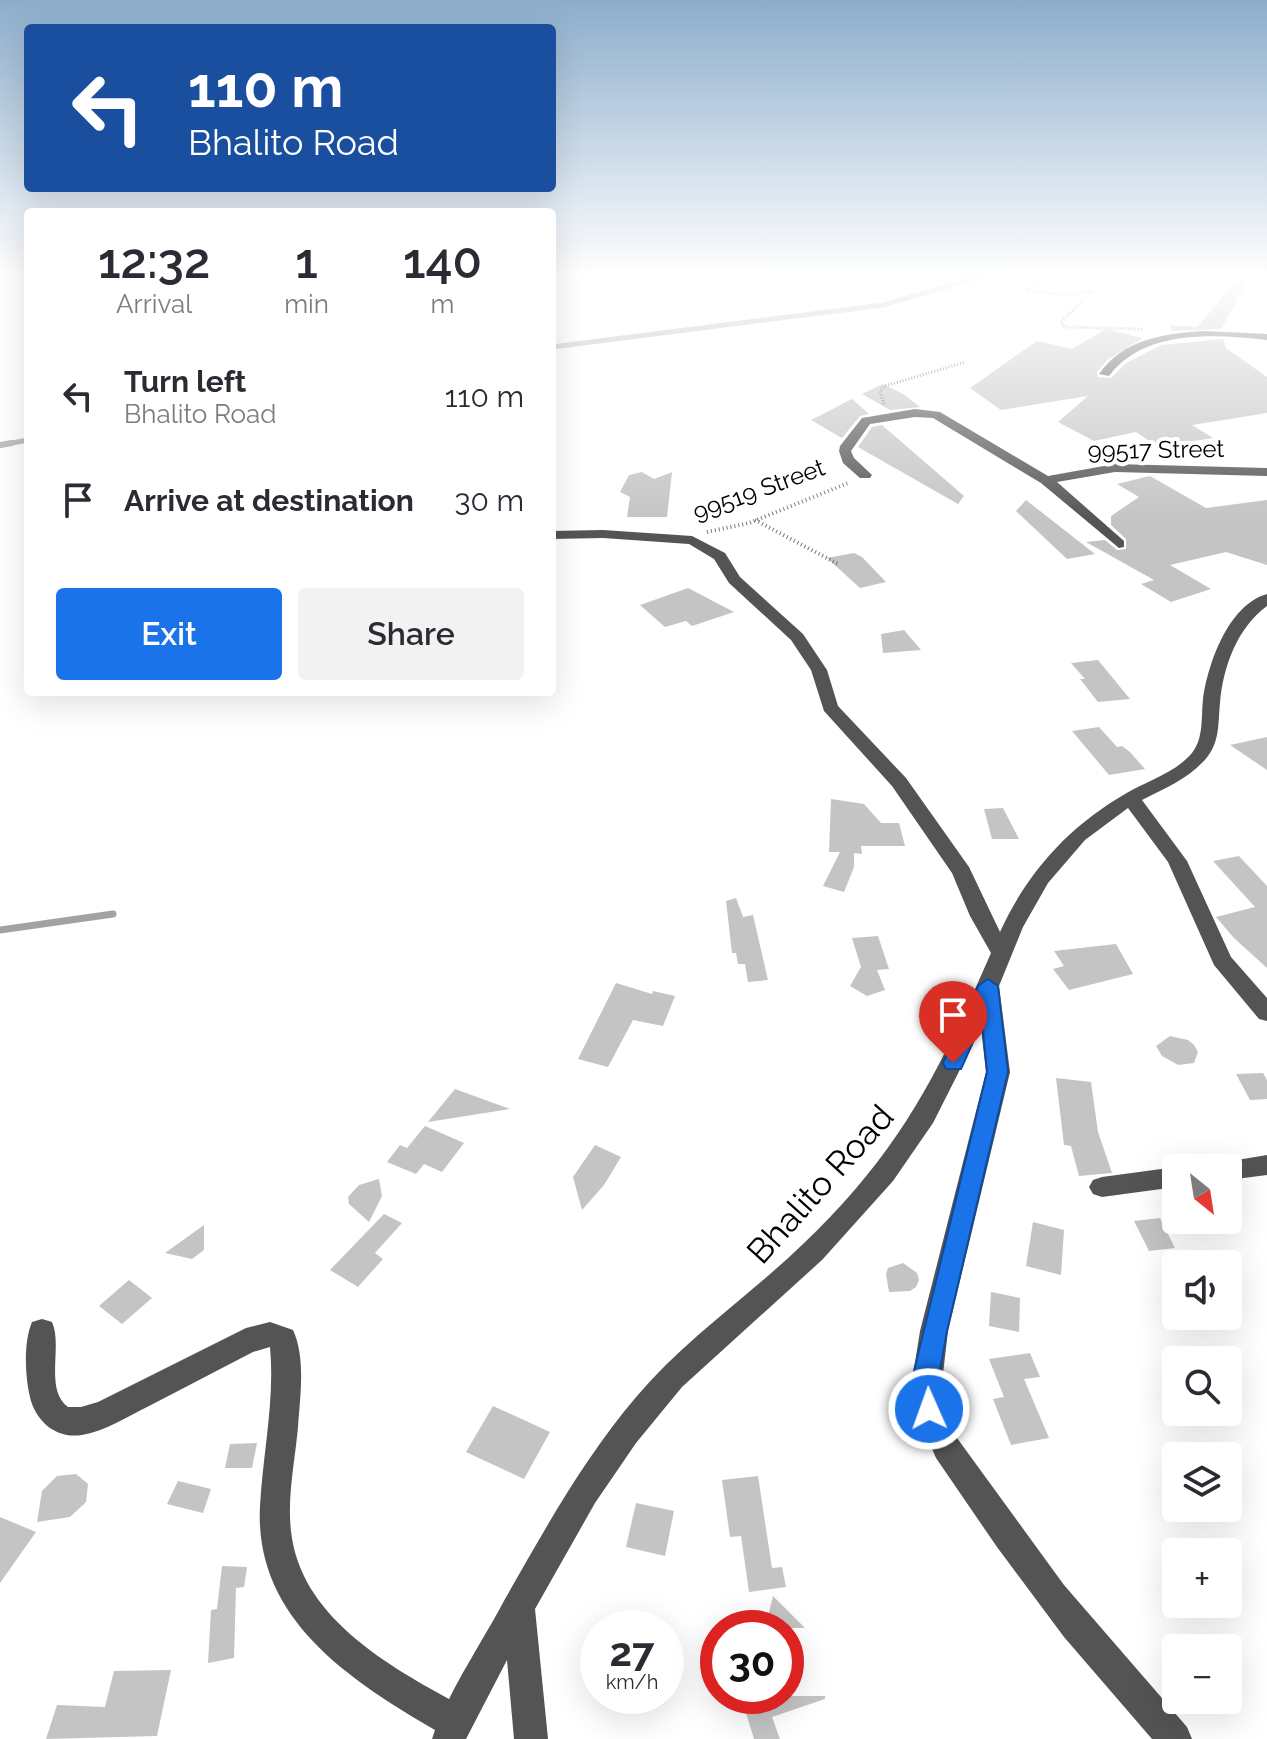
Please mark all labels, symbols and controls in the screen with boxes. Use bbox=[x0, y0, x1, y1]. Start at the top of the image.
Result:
text: 110 m bbox=[188, 54, 343, 120]
icon: left bbox=[56, 56, 160, 160]
text: Bhalito Road bbox=[188, 121, 399, 163]
text: 12:32 bbox=[98, 233, 210, 289]
text: 1 bbox=[295, 233, 318, 289]
text: 140 bbox=[403, 233, 482, 289]
text: Arrival bbox=[116, 289, 192, 319]
text: min bbox=[284, 289, 329, 319]
text: m bbox=[431, 289, 454, 319]
text: Turn left bbox=[124, 364, 246, 399]
icon: left bbox=[56, 374, 100, 418]
text: 110 m bbox=[445, 379, 524, 414]
text: Bhalito Road bbox=[124, 399, 276, 429]
street label: 99517 Street bbox=[1087, 434, 1225, 465]
street label: 99519 Street bbox=[689, 452, 829, 527]
icon: arrive bbox=[56, 478, 100, 522]
text: Arrive at destination bbox=[124, 483, 414, 518]
text: 30 m bbox=[454, 483, 524, 518]
button: Exit bbox=[56, 588, 282, 680]
button: Share bbox=[298, 588, 524, 680]
pin bbox=[919, 981, 987, 1063]
icon: arrive bbox=[931, 993, 975, 1037]
street label: Bhalito Road bbox=[738, 1097, 902, 1271]
north arrow bbox=[1162, 1154, 1242, 1234]
map controls bbox=[1162, 1154, 1242, 1714]
button: sound bbox=[1162, 1250, 1242, 1330]
button: search bbox=[1162, 1346, 1242, 1426]
position arrow bbox=[887, 1367, 971, 1451]
button: layers bbox=[1162, 1442, 1242, 1522]
button: + bbox=[1162, 1538, 1242, 1618]
speed limit sign: 30 bbox=[700, 1610, 804, 1714]
text: 27 bbox=[609, 1628, 654, 1675]
button: − bbox=[1162, 1634, 1242, 1714]
text: km/h bbox=[606, 1670, 658, 1694]

